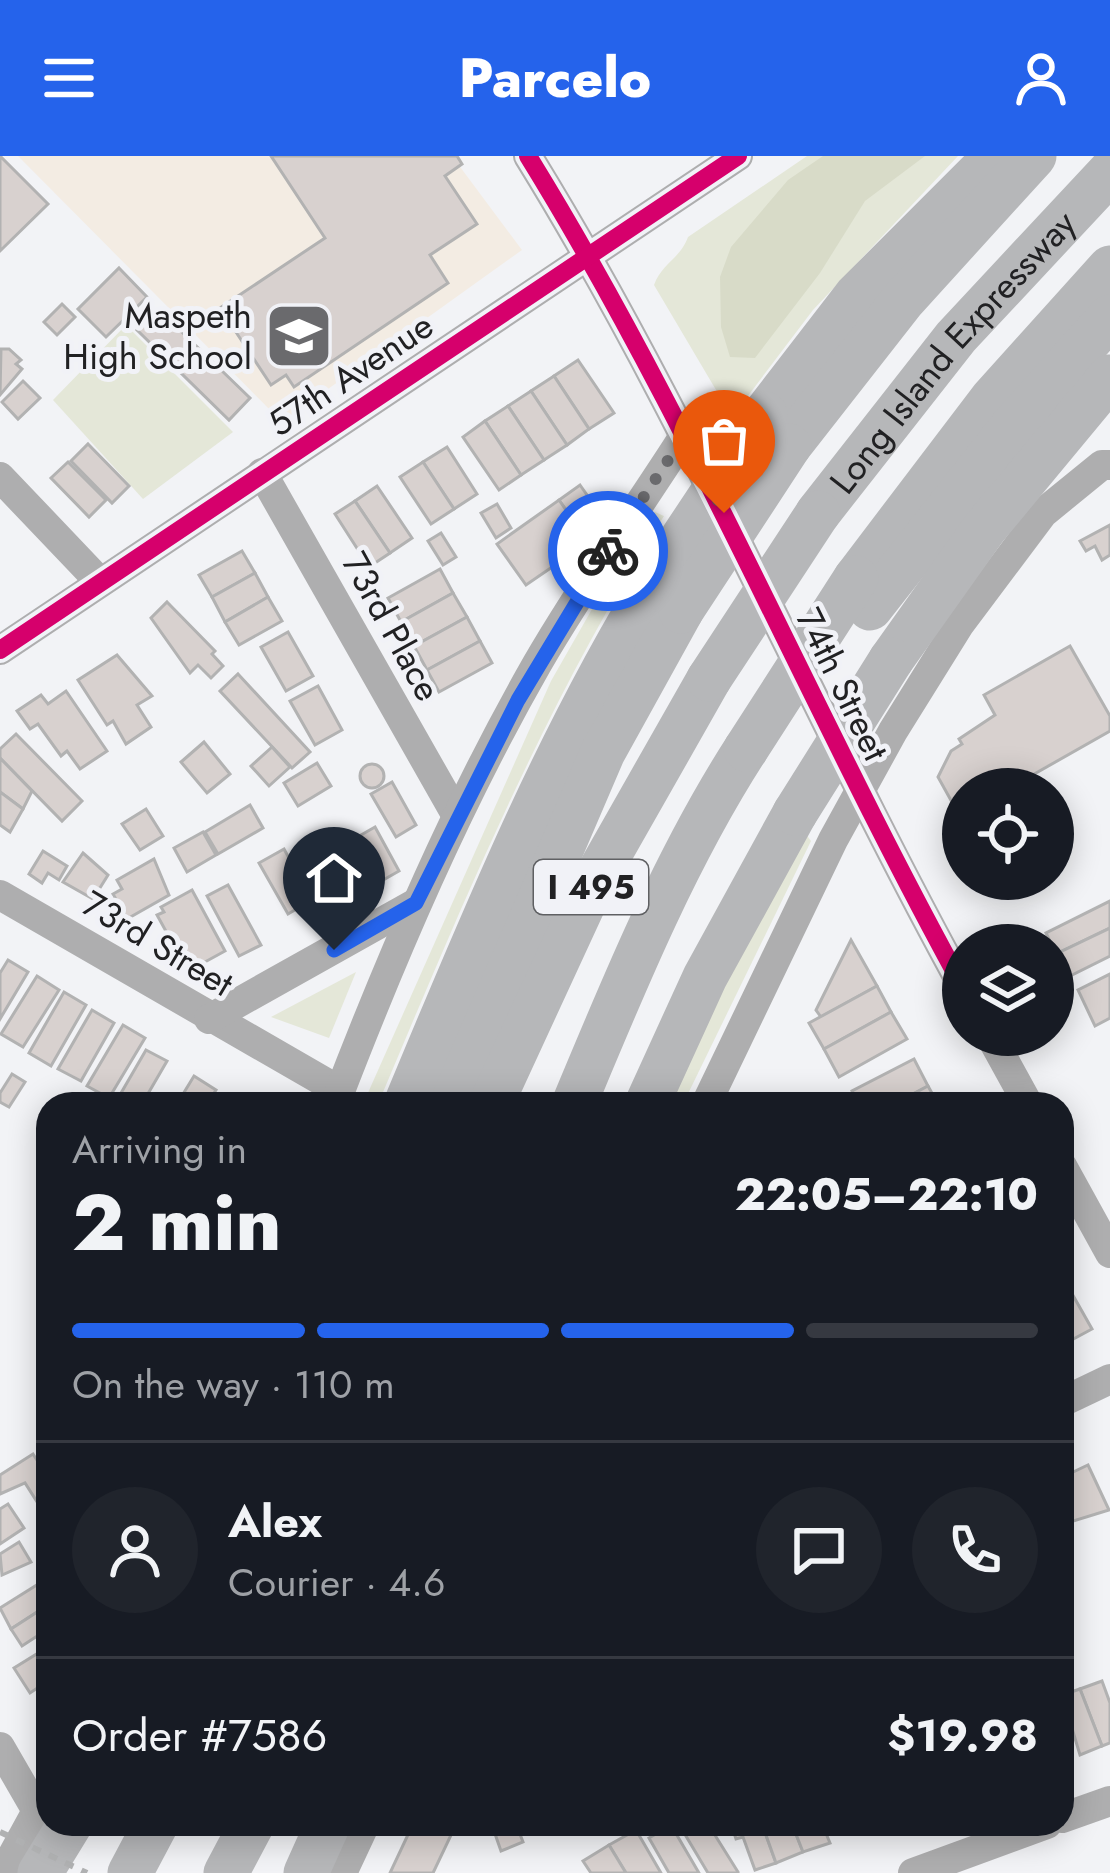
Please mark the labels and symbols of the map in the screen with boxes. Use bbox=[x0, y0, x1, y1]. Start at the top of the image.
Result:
street label: Long Island Expressway bbox=[817, 198, 1088, 504]
place label: Maspeth High School bbox=[63, 289, 252, 382]
street label: 57th Avenue bbox=[257, 299, 443, 449]
school or university icon: Maspeth High School bbox=[264, 301, 334, 371]
pin bbox=[673, 390, 775, 513]
courier bbox=[548, 491, 668, 611]
street label: 73rd Place bbox=[330, 542, 454, 710]
street label: 74th Street bbox=[784, 599, 902, 769]
pin bbox=[283, 827, 385, 950]
road number: I 495 bbox=[534, 860, 648, 914]
street label: 73rd Street bbox=[73, 877, 244, 1009]

